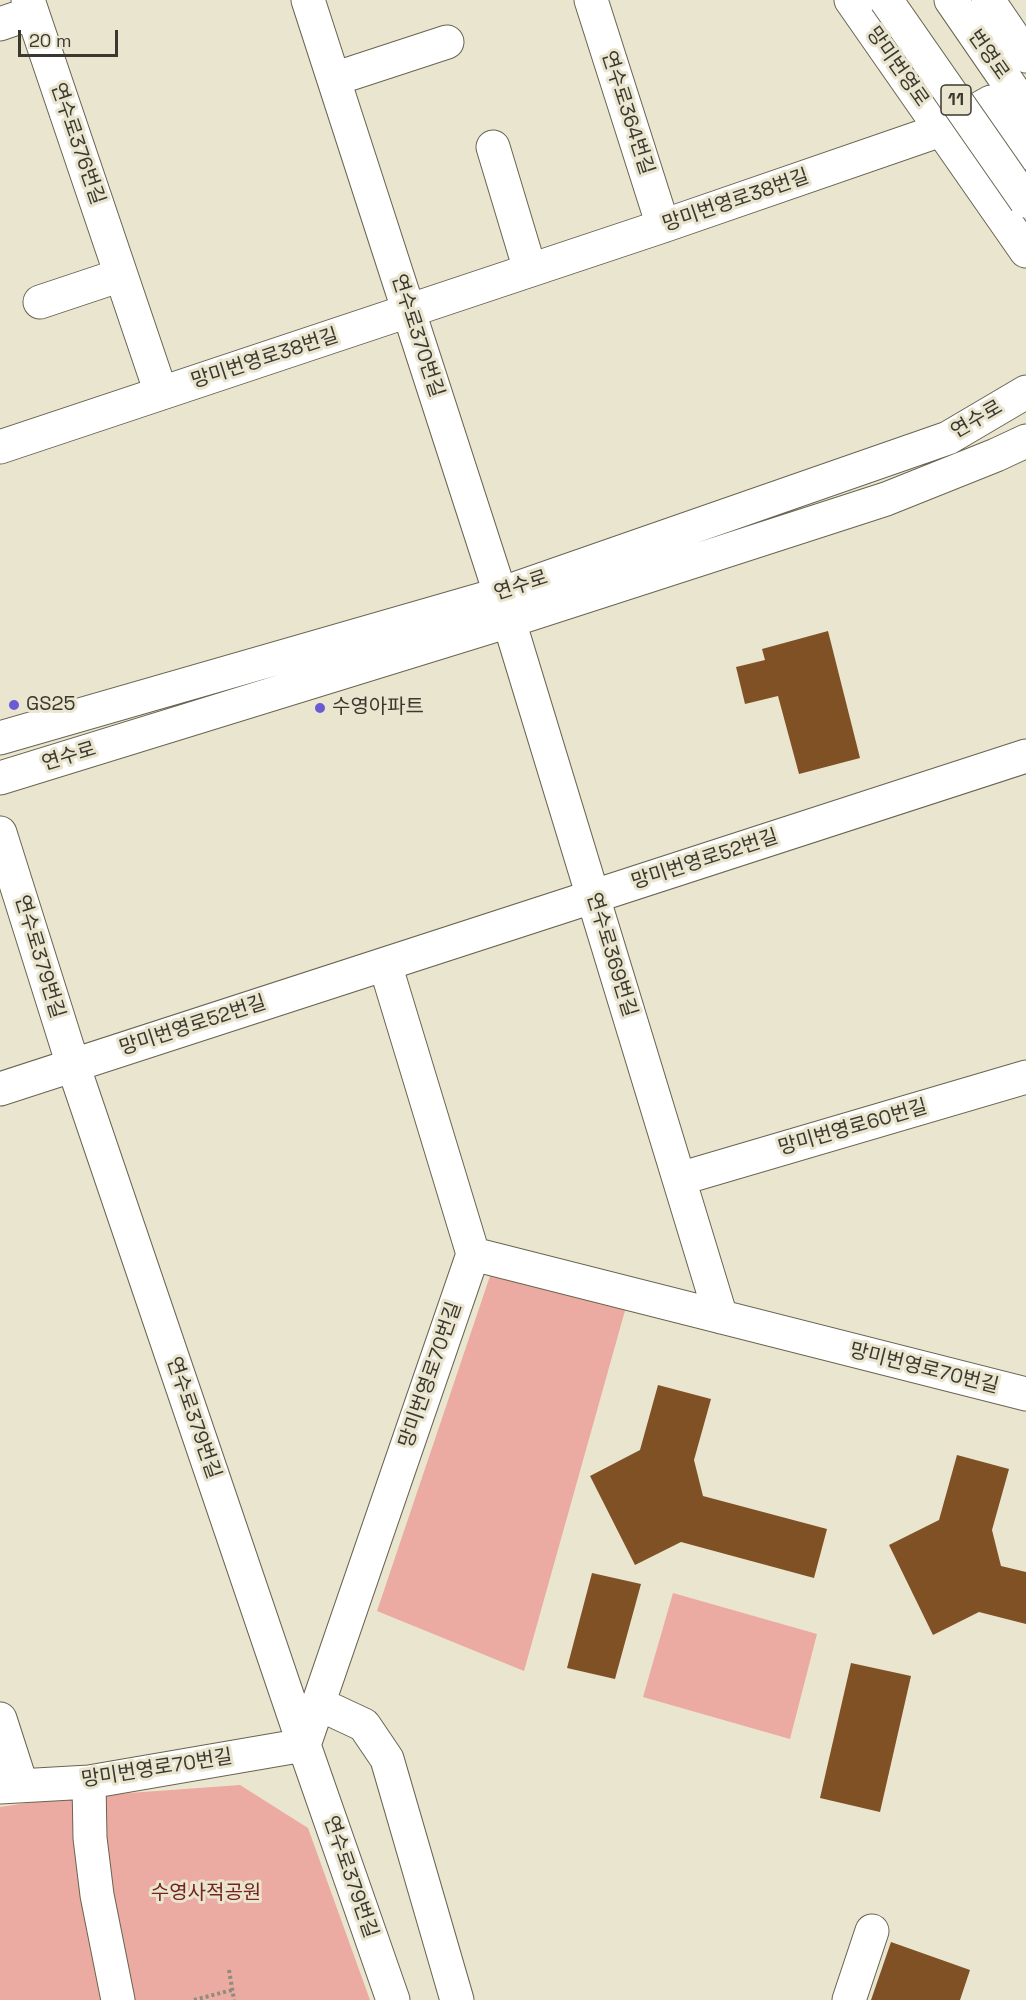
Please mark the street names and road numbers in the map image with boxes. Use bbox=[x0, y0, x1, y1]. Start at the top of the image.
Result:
street label: 망미번영로 bbox=[861, 22, 933, 112]
street label: 번영로 bbox=[962, 26, 1014, 84]
street label: 연수로364번길 bbox=[596, 48, 658, 178]
street label: 연수로376번길 bbox=[45, 80, 109, 208]
road number: 11 bbox=[941, 85, 971, 115]
street label: 망미번영로38번길 bbox=[660, 165, 812, 237]
street label: 연수로370번길 bbox=[386, 271, 448, 401]
street label: 망미번영로38번길 bbox=[188, 324, 342, 394]
street label: 연수로 bbox=[947, 396, 1007, 444]
street label: 연수로 bbox=[491, 566, 551, 606]
street label: 연수로 bbox=[39, 737, 99, 777]
street label: 망미번영로52번길 bbox=[629, 825, 781, 895]
street label: 연수로369번길 bbox=[581, 890, 641, 1020]
street label: 연수로379번길 bbox=[9, 892, 69, 1022]
street label: 망미번영로52번길 bbox=[117, 991, 269, 1061]
street label: 망미번영로60번길 bbox=[776, 1095, 930, 1161]
street label: 망미번영로70번길 bbox=[395, 1299, 467, 1451]
street label: 망미번영로70번길 bbox=[847, 1339, 1001, 1399]
street label: 연수로379번길 bbox=[161, 1354, 225, 1482]
street label: 망미번영로70번길 bbox=[80, 1745, 234, 1793]
street label: 연수로379번길 bbox=[318, 1813, 382, 1941]

